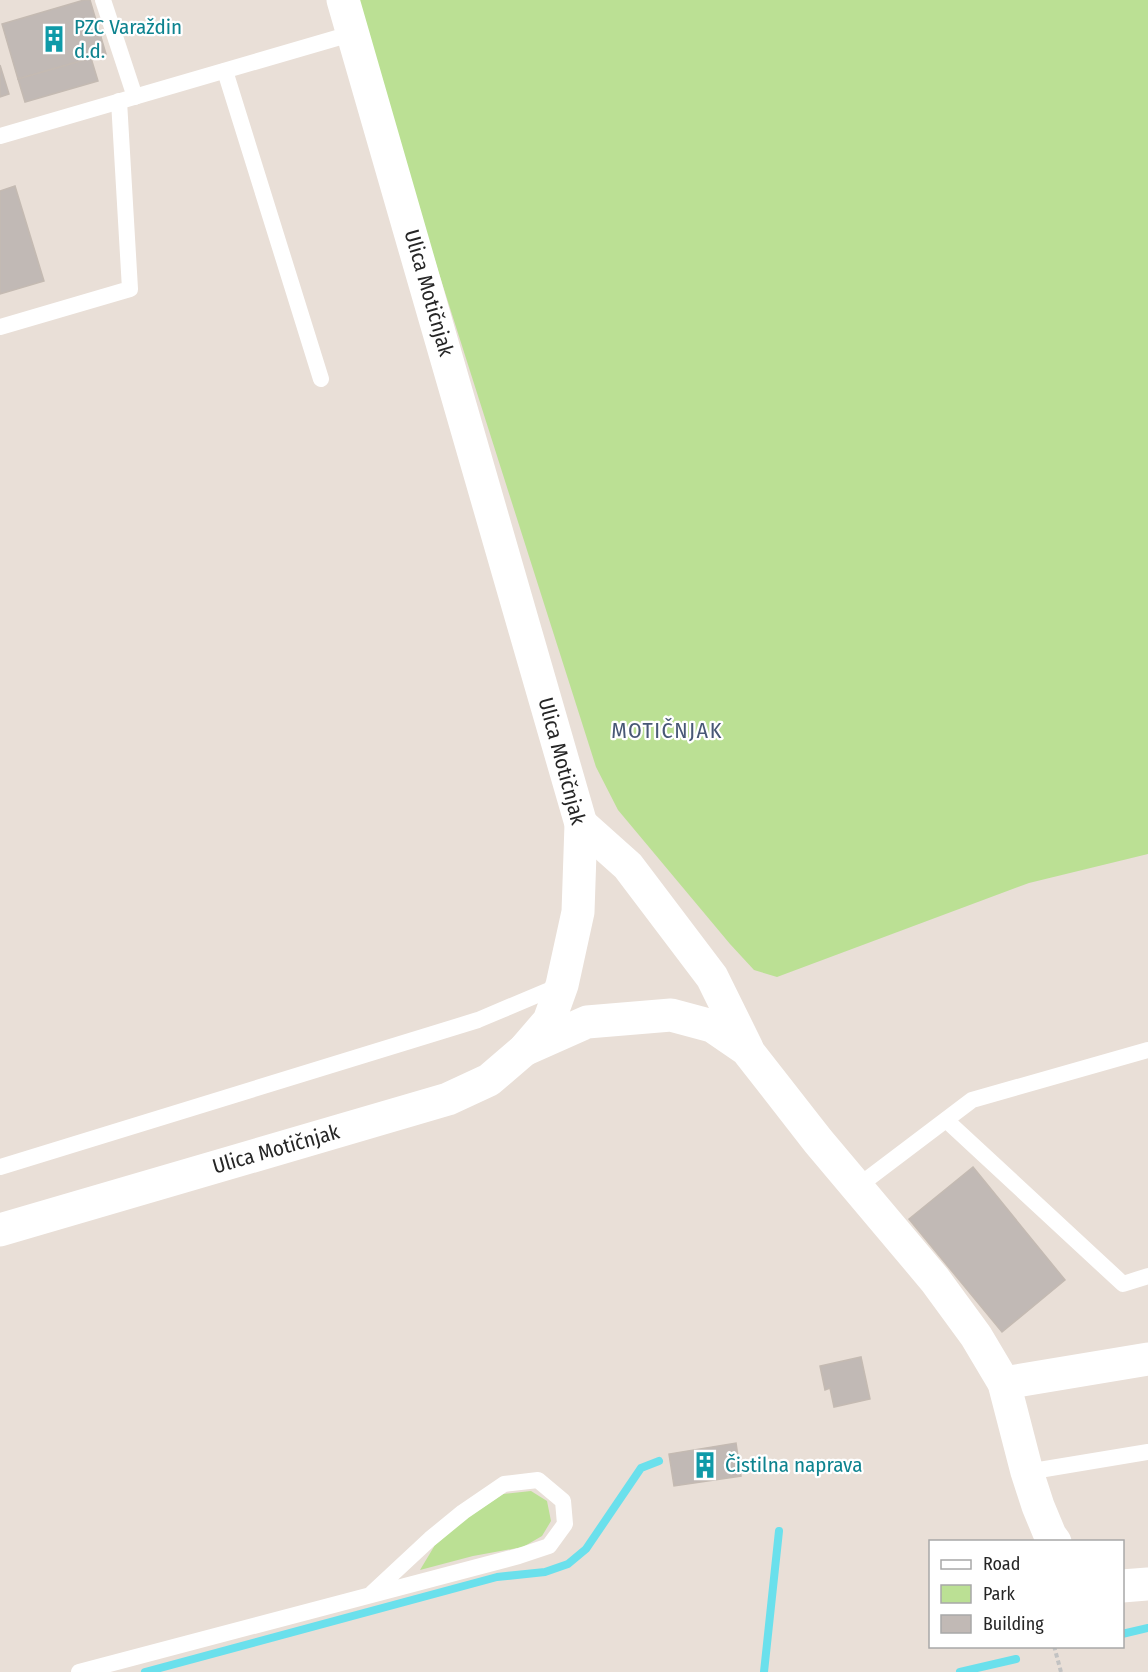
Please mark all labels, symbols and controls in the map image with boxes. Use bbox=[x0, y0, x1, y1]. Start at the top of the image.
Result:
place label: PZC Varaždin d.d. bbox=[74, 14, 182, 64]
building icon: PZC Varaždin d.d. bbox=[39, 24, 69, 54]
street label: Ulica Motičnjak bbox=[398, 227, 460, 360]
street label: Ulica Motičnjak bbox=[533, 694, 592, 828]
district label: MOTIČNJAK bbox=[611, 717, 723, 744]
street label: Ulica Motičnjak bbox=[210, 1118, 343, 1180]
building icon: Čistilna naprava bbox=[690, 1450, 720, 1480]
place label: Čistilna naprava bbox=[725, 1452, 862, 1478]
legend bbox=[929, 1540, 1124, 1648]
text: Road bbox=[983, 1553, 1020, 1575]
text: Park bbox=[983, 1583, 1016, 1605]
text: Building bbox=[983, 1613, 1044, 1635]

